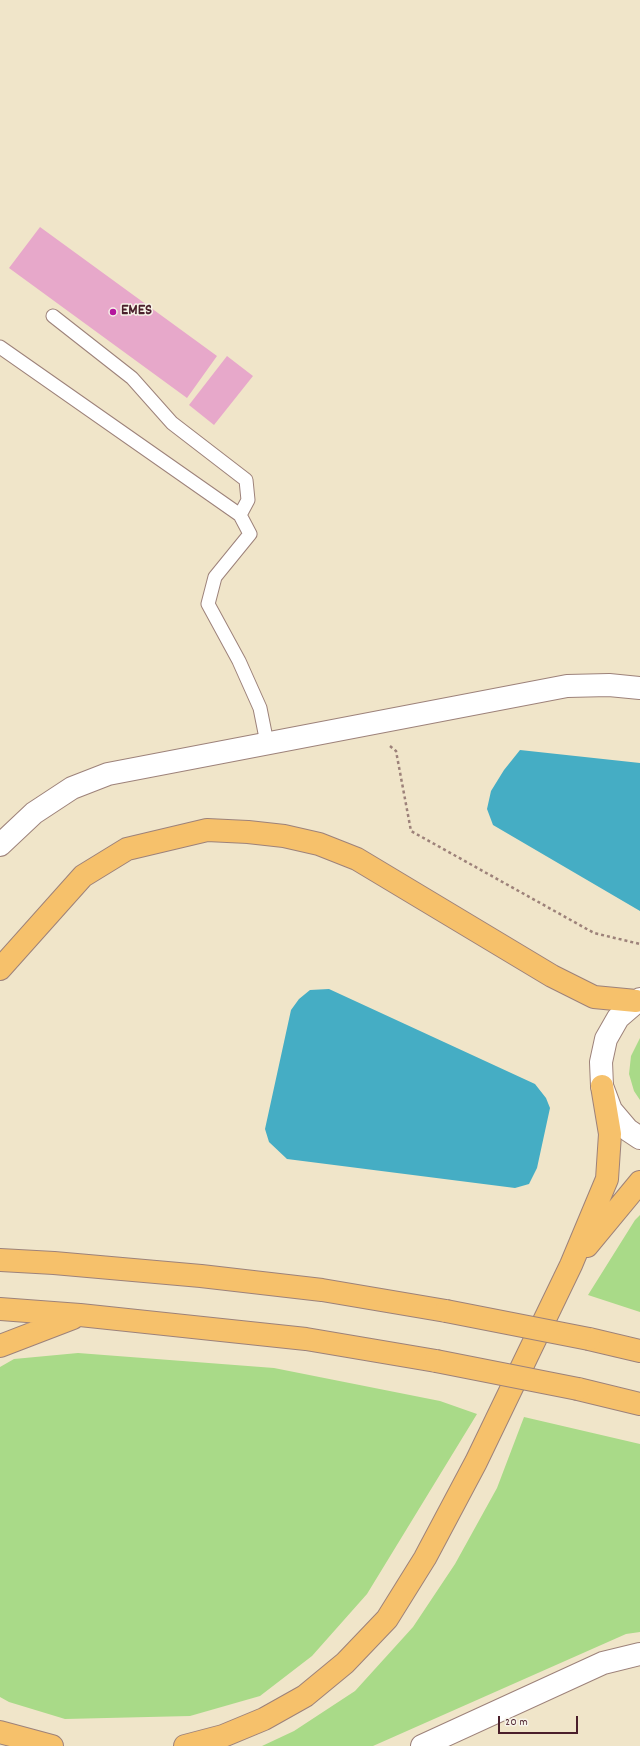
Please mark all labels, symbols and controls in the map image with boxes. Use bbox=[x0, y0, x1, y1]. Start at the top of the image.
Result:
place label: EMES bbox=[121, 302, 152, 322]
marker: EMES bbox=[108, 307, 118, 317]
scale bar bbox=[500, 1708, 580, 1734]
text: 20 m bbox=[505, 1714, 528, 1731]

